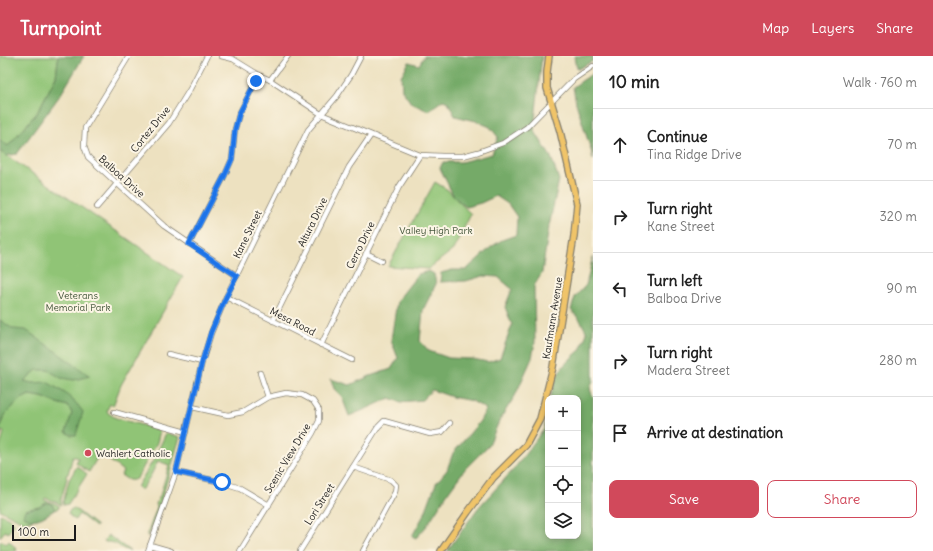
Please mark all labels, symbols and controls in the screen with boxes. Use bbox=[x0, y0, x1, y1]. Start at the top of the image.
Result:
text: Turnpoint bbox=[20, 16, 101, 40]
text: Map bbox=[762, 19, 789, 37]
text: Layers bbox=[811, 19, 854, 37]
text: Share bbox=[876, 19, 913, 37]
text: 10 min bbox=[609, 71, 660, 93]
route end bbox=[247, 72, 265, 90]
text: Walk · 760 m bbox=[843, 74, 917, 91]
street label: Cortez Drive bbox=[128, 104, 173, 155]
text: Continue bbox=[647, 127, 708, 146]
icon: ahead bbox=[609, 134, 631, 156]
text: 70 m bbox=[888, 136, 917, 153]
text: Tina Ridge Drive bbox=[647, 146, 742, 163]
street label: Balboa Drive bbox=[96, 152, 147, 200]
street label: Altura Drive bbox=[295, 195, 330, 249]
text: Turn right bbox=[647, 199, 712, 218]
icon: right bbox=[609, 206, 631, 228]
street label: Kane Street bbox=[230, 207, 265, 260]
text: 320 m bbox=[879, 208, 917, 225]
text: Kane Street bbox=[647, 218, 715, 235]
street label: Cerro Drive bbox=[343, 219, 378, 271]
park label: Valley High Park bbox=[399, 224, 473, 237]
text: Turn left bbox=[647, 271, 702, 290]
street label: Kaufmann Avenue bbox=[540, 276, 565, 360]
icon: left bbox=[609, 278, 631, 300]
text: 90 m bbox=[886, 280, 917, 297]
park label: Veterans Memorial Park bbox=[45, 289, 111, 314]
text: Balboa Drive bbox=[647, 290, 722, 307]
street label: Mesa Road bbox=[268, 304, 318, 339]
text: Turn right bbox=[647, 343, 712, 362]
icon: right bbox=[609, 350, 631, 372]
text: 280 m bbox=[879, 352, 917, 369]
text: Madera Street bbox=[647, 362, 730, 379]
map controls bbox=[545, 395, 581, 539]
button: + bbox=[545, 395, 581, 431]
street label: Scenic View Drive bbox=[261, 421, 313, 496]
icon: arrive bbox=[609, 422, 631, 444]
text: Arrive at destination bbox=[647, 423, 783, 442]
button: − bbox=[545, 431, 581, 467]
place label: Wahlert Catholic bbox=[96, 447, 170, 460]
marker: Wahlert Catholic bbox=[83, 448, 93, 458]
button: locate bbox=[545, 467, 581, 503]
route start bbox=[213, 473, 231, 491]
button: Save bbox=[609, 480, 759, 518]
button: Share bbox=[767, 480, 917, 518]
street label: Lori Street bbox=[302, 481, 338, 527]
button: layers bbox=[545, 503, 581, 539]
scale bar bbox=[12, 523, 76, 542]
text: 100 m bbox=[18, 525, 49, 539]

